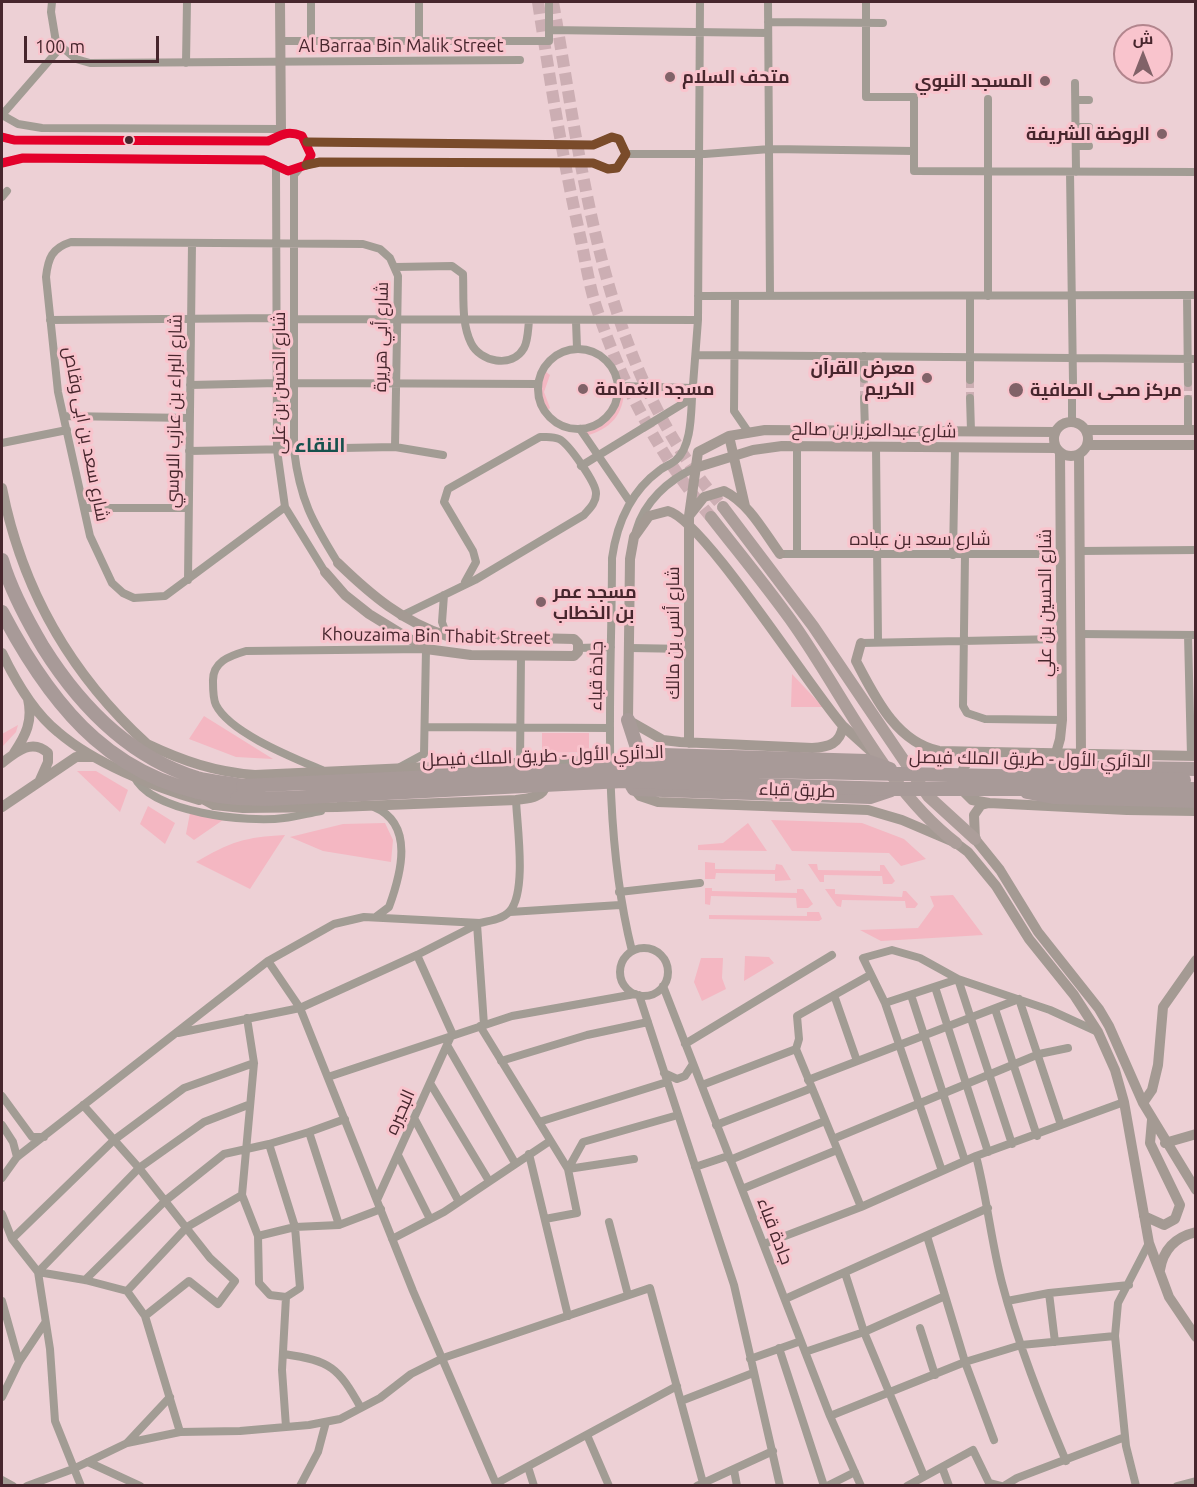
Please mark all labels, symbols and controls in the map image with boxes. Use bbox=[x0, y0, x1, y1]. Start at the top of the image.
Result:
scale bar bbox=[27, 24, 162, 62]
north arrow bbox=[1113, 24, 1173, 84]
text: ش bbox=[1133, 29, 1153, 47]
street label: Al Barraa Bin Malik Street bbox=[298, 35, 504, 57]
text: 100 m bbox=[35, 36, 85, 56]
place label: متحف السلام bbox=[682, 66, 790, 88]
marker: متحف السلام bbox=[663, 70, 677, 84]
place label: المسجد النبوي bbox=[915, 70, 1033, 92]
marker: المسجد النبوي bbox=[1038, 74, 1052, 88]
place label: الروضة الشريفة bbox=[1026, 123, 1150, 145]
marker: الروضة الشريفة bbox=[1155, 127, 1169, 141]
unlabelled marker bbox=[123, 134, 135, 146]
street label: شارع أبي هريرة bbox=[369, 282, 393, 392]
street label: شارع الحسن بن على bbox=[268, 312, 290, 454]
street label: شارع البراء بن عازب الاوسي bbox=[162, 314, 186, 508]
street label: شارع سعد بن ابى وقاص bbox=[58, 345, 114, 523]
place label: معرض القرآن الكريم bbox=[810, 357, 915, 400]
marker: معرض القرآن الكريم bbox=[920, 371, 934, 385]
place label: مسجد الغمامة bbox=[595, 378, 714, 400]
place label: مركز صحى الصافية bbox=[1030, 379, 1182, 401]
marker: مركز صحى الصافية bbox=[1007, 381, 1025, 399]
marker: مسجد الغمامة bbox=[576, 382, 590, 396]
street label: شارع عبدالعزيز بن صالح bbox=[791, 418, 957, 442]
district label: النقاء bbox=[294, 433, 346, 457]
street label: شارع سعد بن عباده bbox=[849, 528, 991, 550]
street label: شارع الحسين بن علي bbox=[1034, 529, 1056, 677]
street label: شارع أنس بن مالك bbox=[662, 566, 684, 700]
place label: مسجد عمر بن الخطاب bbox=[553, 581, 637, 624]
marker: مسجد عمر بن الخطاب bbox=[534, 595, 548, 609]
street label: Khouzaima Bin Thabit Street bbox=[321, 623, 551, 649]
street label: جادة قباء bbox=[585, 641, 607, 711]
street label: الدائري الأول - طريق الملك فيصل bbox=[422, 741, 664, 771]
street label: الدائري الأول - طريق الملك فيصل bbox=[909, 746, 1151, 772]
street label: طريق قباء bbox=[758, 778, 836, 802]
street label: البحيره bbox=[381, 1086, 419, 1138]
street label: جادة قباء bbox=[752, 1194, 798, 1268]

